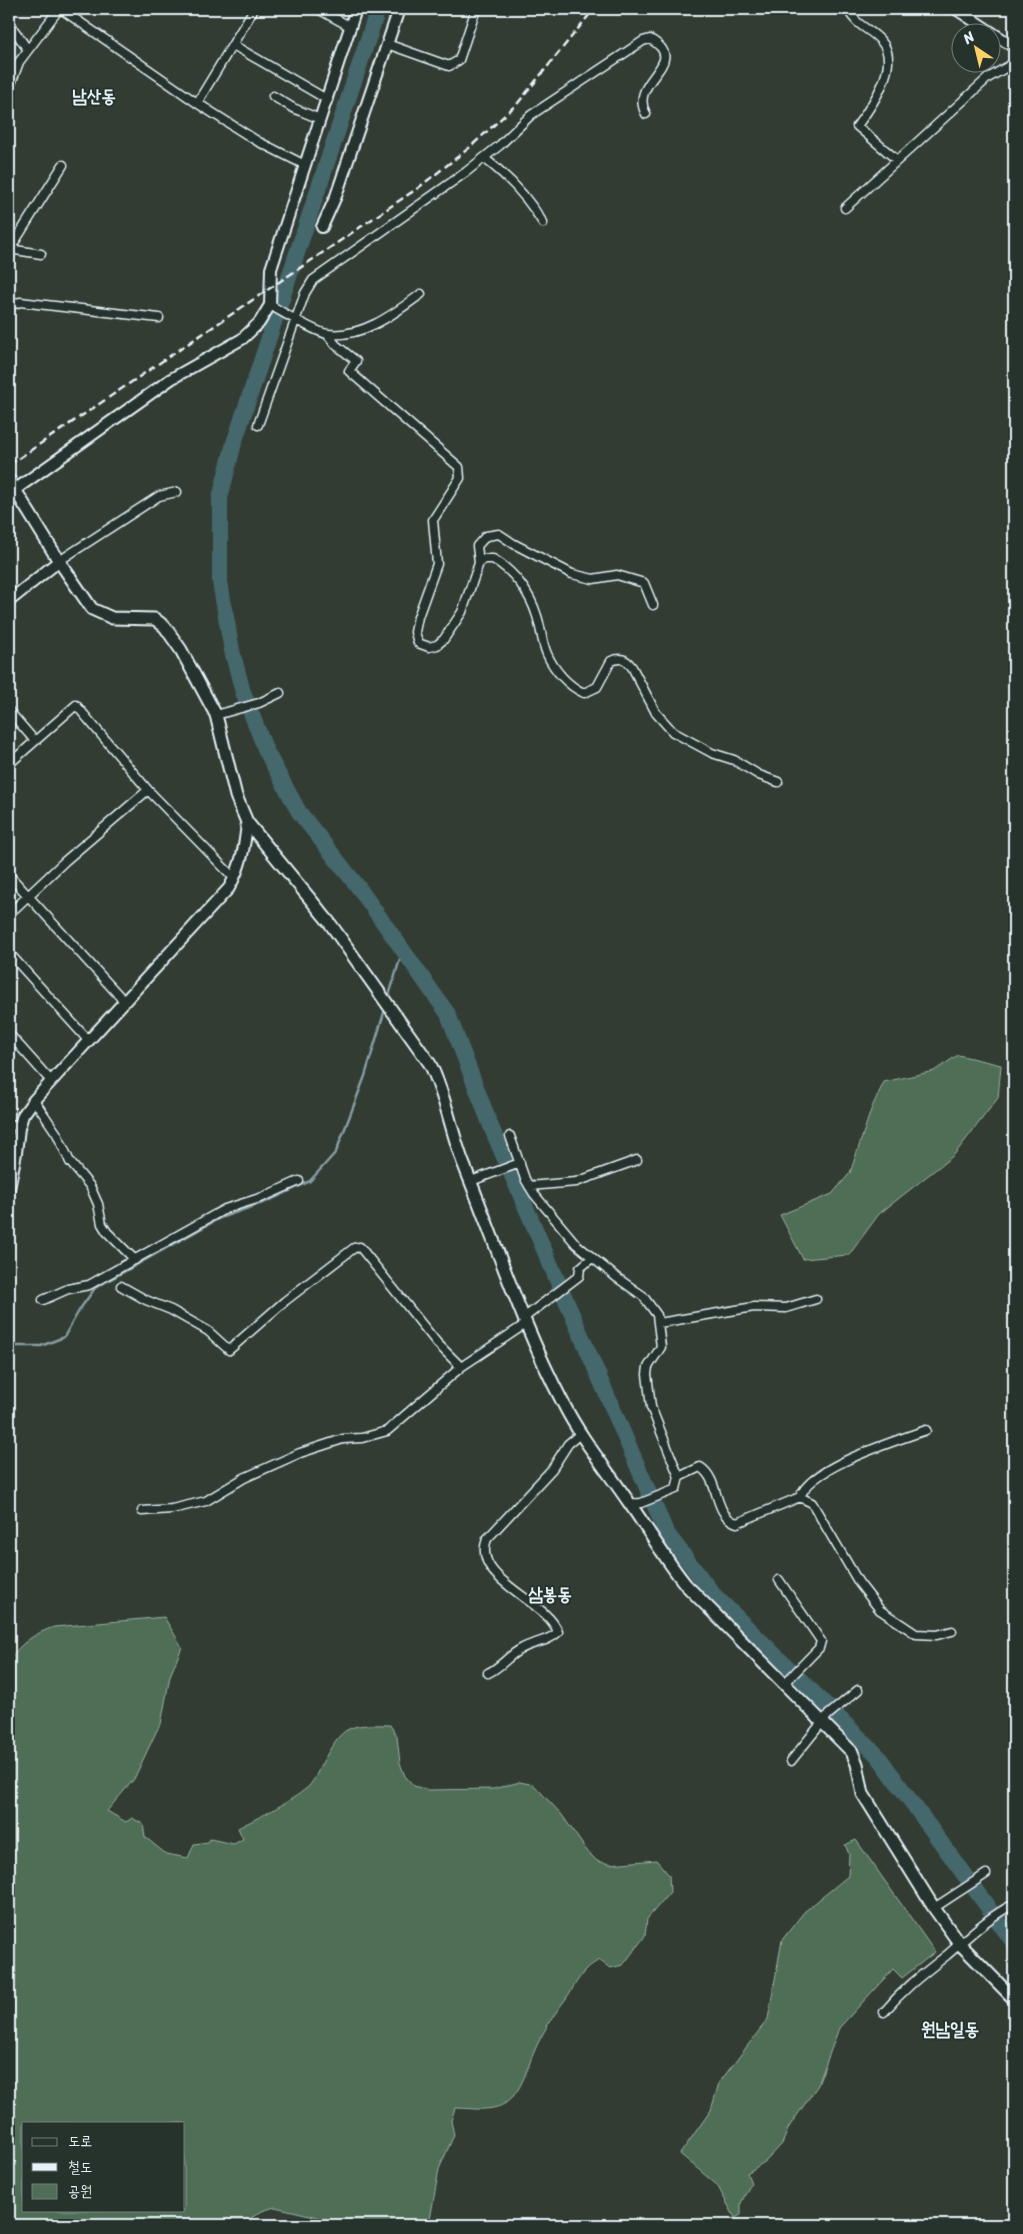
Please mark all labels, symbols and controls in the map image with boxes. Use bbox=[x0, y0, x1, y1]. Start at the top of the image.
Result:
north arrow bbox=[950, 22, 1000, 72]
text: N bbox=[957, 25, 980, 51]
district label: 남산동 bbox=[72, 80, 116, 112]
district label: 삼봉동 bbox=[528, 1578, 572, 1610]
district label: 원남일동 bbox=[921, 2013, 979, 2045]
legend bbox=[22, 2122, 185, 2212]
text: 도로 bbox=[68, 2128, 92, 2154]
text: 철도 bbox=[68, 2154, 92, 2180]
text: 공원 bbox=[68, 2178, 92, 2204]

